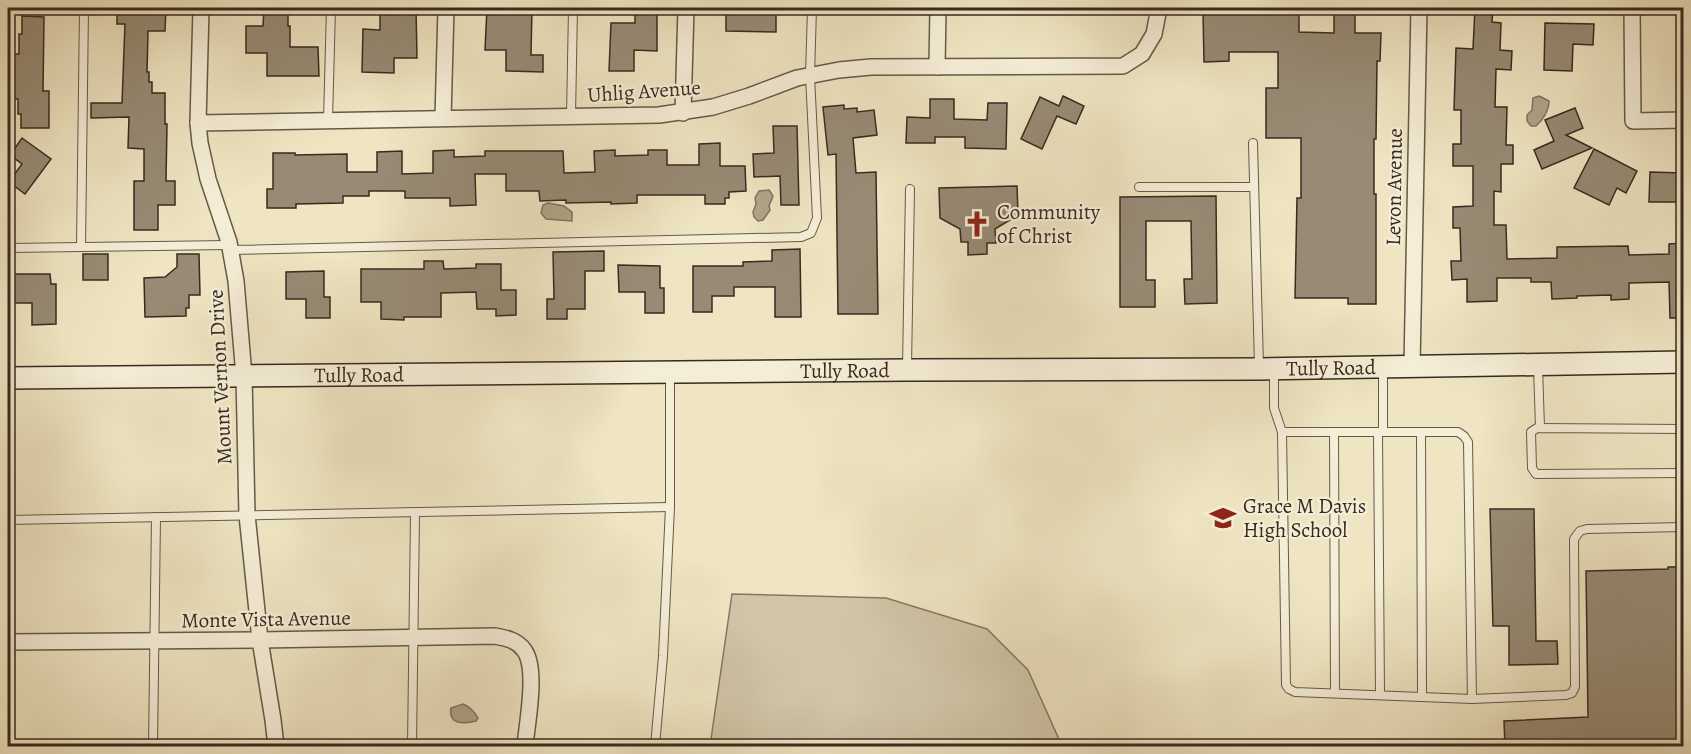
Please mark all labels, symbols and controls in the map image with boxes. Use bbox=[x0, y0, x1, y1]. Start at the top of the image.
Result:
street label: Uhlig Avenue bbox=[586, 73, 702, 109]
street label: Levon Avenue bbox=[1379, 128, 1409, 246]
place label: Community of Christ bbox=[997, 198, 1101, 250]
church icon: Community of Christ bbox=[962, 209, 992, 239]
street label: Mount Vernon Drive bbox=[201, 289, 239, 465]
street label: Tully Road bbox=[1286, 353, 1377, 383]
street label: Tully Road bbox=[800, 356, 891, 385]
street label: Tully Road bbox=[314, 360, 405, 389]
place label: Grace M Davis High School bbox=[1243, 492, 1366, 544]
school or university icon: Grace M Davis High School bbox=[1208, 503, 1238, 533]
street label: Monte Vista Avenue bbox=[181, 604, 351, 634]

